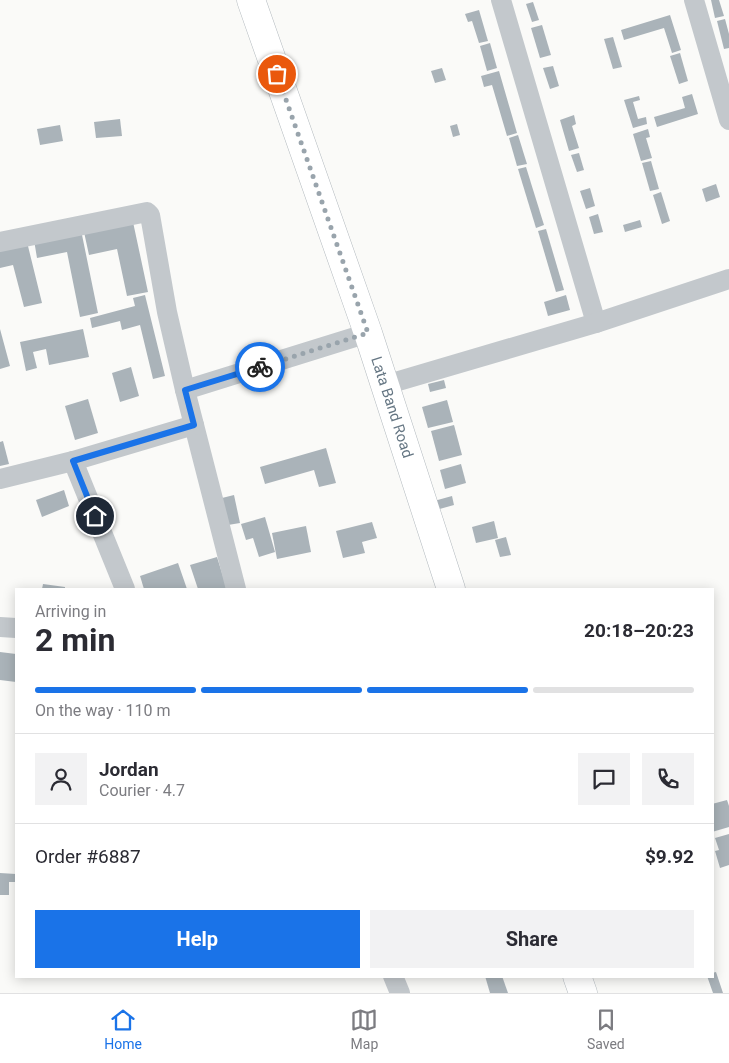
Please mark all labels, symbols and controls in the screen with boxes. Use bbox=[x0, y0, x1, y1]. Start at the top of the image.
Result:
pin bbox=[256, 53, 298, 95]
icon: bag bbox=[263, 60, 291, 88]
courier bbox=[235, 342, 285, 392]
icon: bike bbox=[246, 353, 274, 381]
street label: Lata Band Road bbox=[367, 354, 417, 460]
pin bbox=[74, 495, 116, 537]
icon: home bbox=[81, 502, 109, 530]
text: Arriving in bbox=[35, 602, 106, 621]
text: 20:18–20:23 bbox=[584, 619, 694, 642]
text: 2 min bbox=[35, 621, 115, 659]
text: On the way · 110 m bbox=[35, 701, 171, 720]
button: person bbox=[35, 753, 87, 805]
button: chat bbox=[578, 753, 630, 805]
button: phone bbox=[642, 753, 694, 805]
text: Jordan bbox=[99, 758, 159, 781]
text: Courier · 4.7 bbox=[99, 781, 185, 800]
text: Order #6887 bbox=[35, 845, 141, 868]
text: $9.92 bbox=[645, 845, 694, 868]
button: Help bbox=[35, 910, 360, 968]
button: Share bbox=[370, 910, 694, 968]
tab: Home bbox=[104, 1006, 142, 1052]
tab: Map bbox=[350, 1006, 378, 1052]
tab: Saved bbox=[587, 1006, 625, 1052]

